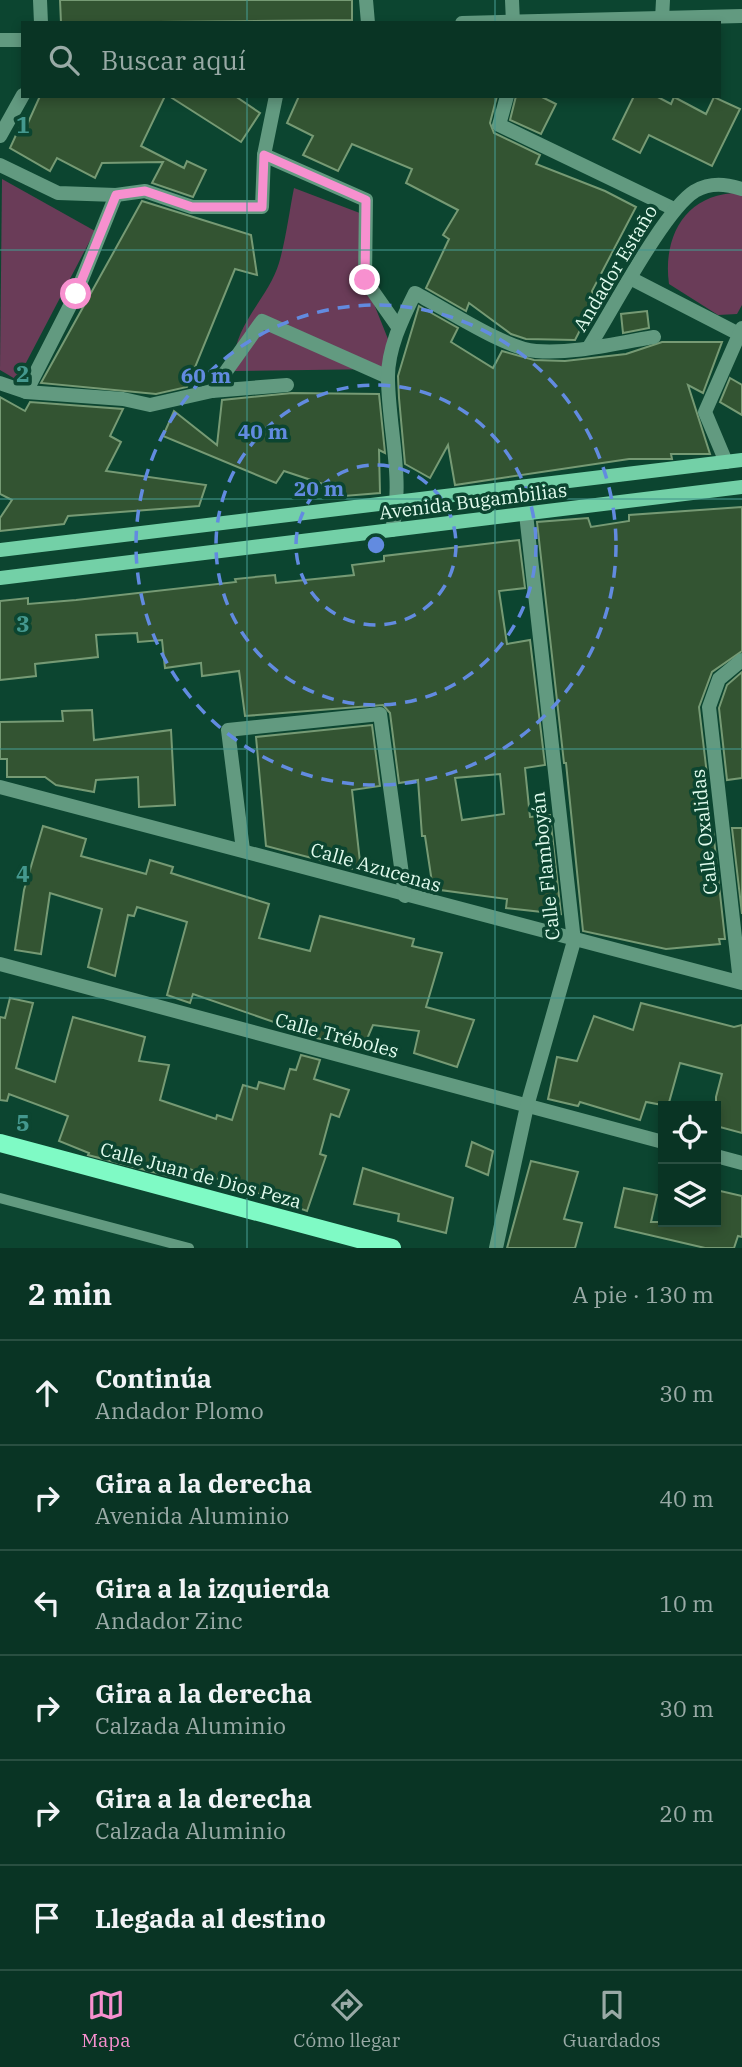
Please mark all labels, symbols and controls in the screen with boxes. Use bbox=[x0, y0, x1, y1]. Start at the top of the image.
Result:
search box bbox=[21, 21, 721, 98]
icon: search bbox=[45, 41, 83, 79]
text: Buscar aquí bbox=[101, 43, 246, 77]
text: 1 bbox=[16, 109, 30, 139]
street label: Andador Estaño bbox=[568, 200, 662, 336]
route end bbox=[349, 264, 380, 295]
route start bbox=[60, 278, 91, 309]
text: 2 bbox=[16, 358, 30, 388]
text: 60 m bbox=[181, 361, 231, 389]
text: 40 m bbox=[238, 417, 288, 445]
text: 20 m bbox=[294, 474, 344, 502]
street label: Avenida Bugambilias bbox=[378, 478, 568, 524]
centre of rings bbox=[364, 533, 388, 557]
text: 3 bbox=[16, 608, 30, 638]
street label: Calle Oxalidas bbox=[685, 768, 723, 896]
street label: Calle Flamboyán bbox=[525, 791, 565, 941]
street label: Calle Azucenas bbox=[308, 837, 444, 897]
text: 4 bbox=[16, 858, 30, 888]
street label: Calle Tréboles bbox=[273, 1007, 401, 1063]
map controls bbox=[658, 1101, 721, 1227]
button: locate bbox=[658, 1101, 721, 1164]
text: 5 bbox=[16, 1107, 30, 1137]
street label: Calle Juan de Dios Peza bbox=[98, 1137, 304, 1213]
button: layers bbox=[658, 1164, 721, 1227]
text: 2 min bbox=[28, 1274, 112, 1313]
text: A pie · 130 m bbox=[572, 1279, 714, 1309]
text: Continúa bbox=[95, 1361, 212, 1395]
icon: ahead bbox=[28, 1374, 66, 1412]
text: 30 m bbox=[659, 1378, 714, 1408]
text: Andador Plomo bbox=[95, 1395, 264, 1425]
text: Gira a la derecha bbox=[95, 1466, 312, 1500]
icon: right bbox=[28, 1479, 66, 1517]
text: 40 m bbox=[659, 1483, 714, 1513]
text: Avenida Aluminio bbox=[95, 1500, 289, 1530]
text: Gira a la izquierda bbox=[95, 1571, 330, 1605]
icon: left bbox=[28, 1584, 66, 1622]
text: 10 m bbox=[659, 1588, 714, 1618]
text: Andador Zinc bbox=[95, 1605, 243, 1635]
text: Gira a la derecha bbox=[95, 1676, 312, 1710]
icon: right bbox=[28, 1689, 66, 1727]
text: 30 m bbox=[659, 1693, 714, 1723]
text: Calzada Aluminio bbox=[95, 1710, 286, 1740]
text: Gira a la derecha bbox=[95, 1781, 312, 1815]
icon: right bbox=[28, 1794, 66, 1832]
text: 20 m bbox=[659, 1798, 714, 1828]
text: Calzada Aluminio bbox=[95, 1815, 286, 1845]
icon: arrive bbox=[28, 1899, 66, 1937]
text: Llegada al destino bbox=[95, 1901, 326, 1935]
tab: Mapa bbox=[81, 1986, 131, 2052]
tab: Cómo llegar bbox=[293, 1986, 400, 2052]
tab: Guardados bbox=[563, 1986, 661, 2052]

